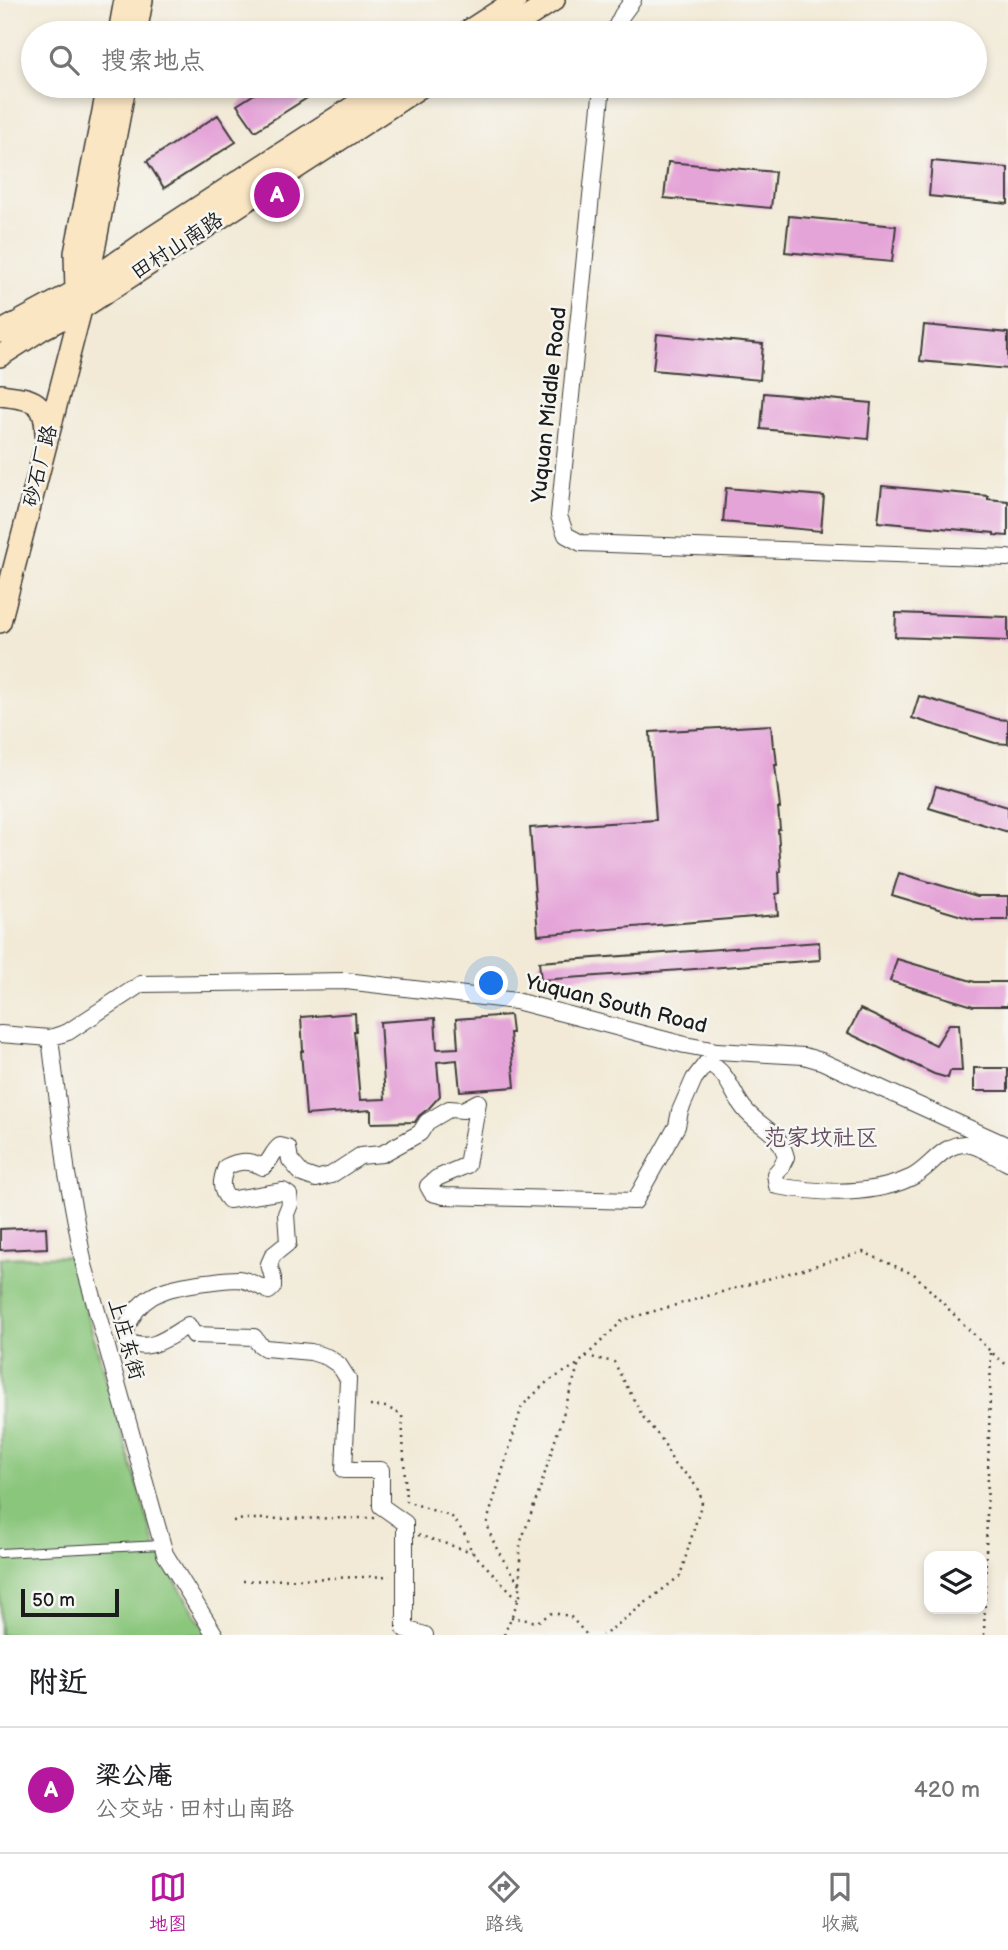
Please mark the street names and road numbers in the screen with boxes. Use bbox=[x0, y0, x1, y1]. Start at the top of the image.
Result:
street label: 田村山南路 bbox=[126, 207, 228, 285]
street label: Yuquan Middle Road bbox=[526, 306, 572, 505]
street label: 砂石厂路 bbox=[18, 422, 62, 510]
street label: Yuquan South Road bbox=[522, 969, 709, 1039]
street label: 上庄东街 bbox=[102, 1295, 150, 1383]

